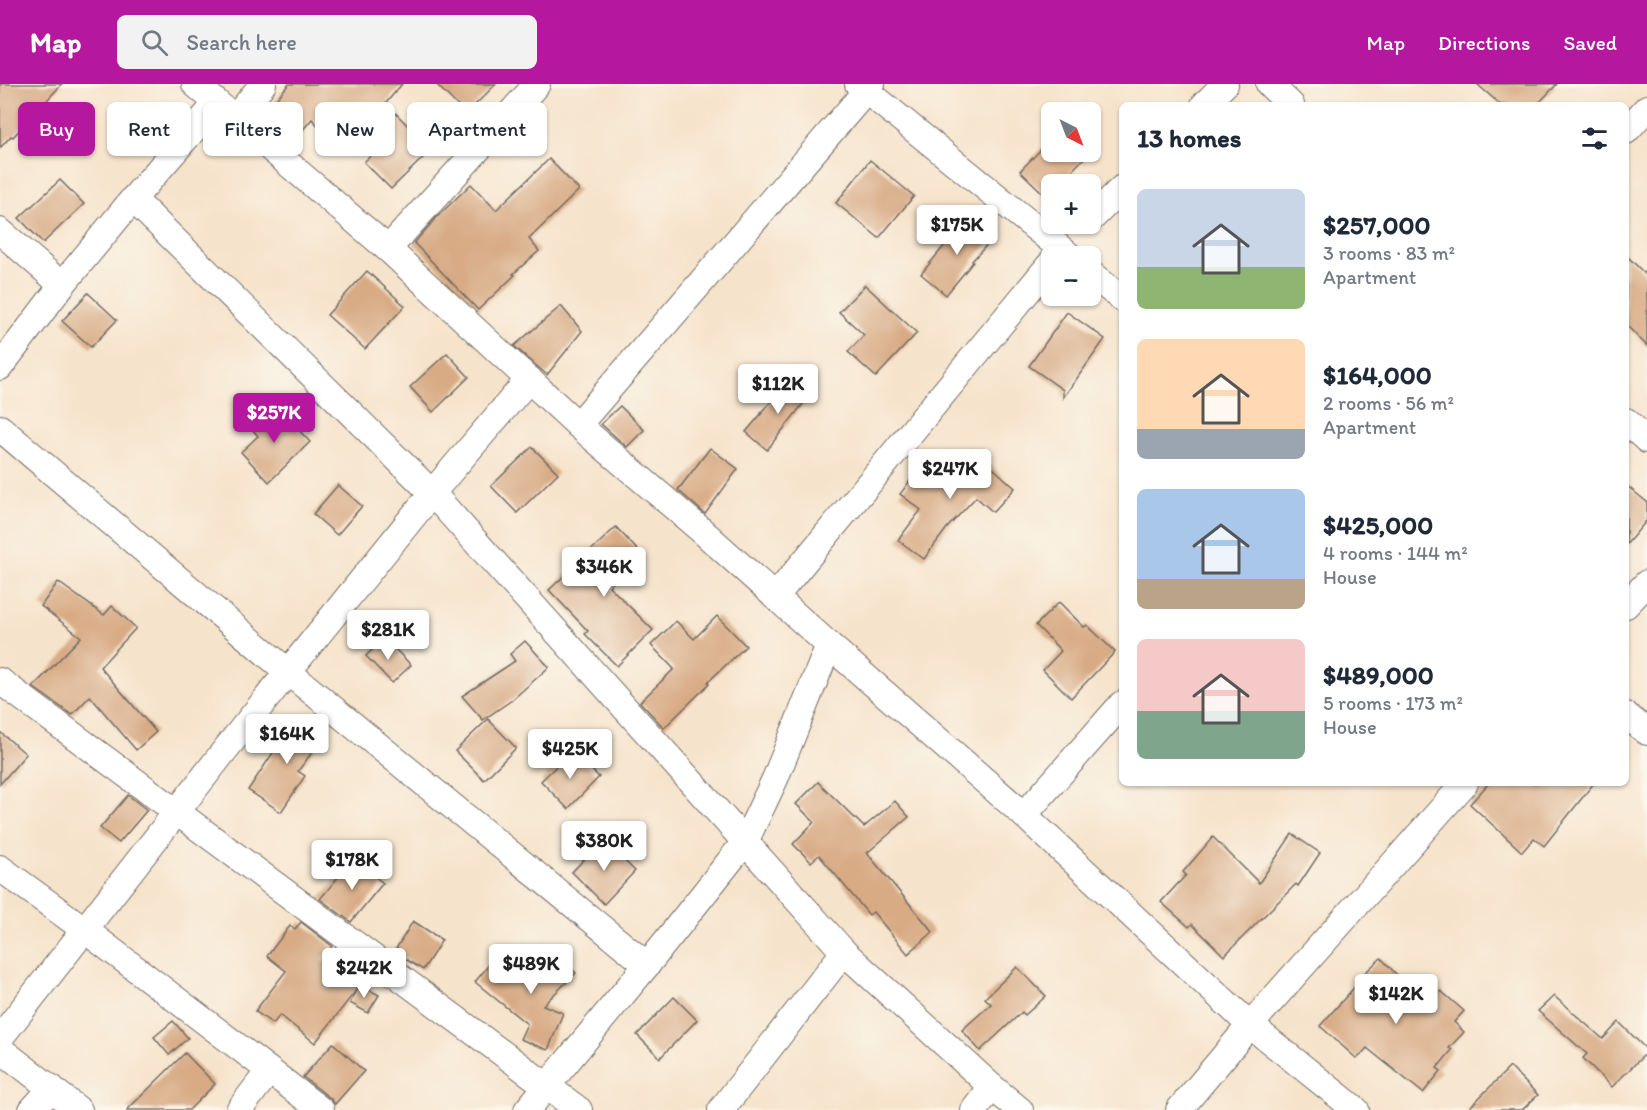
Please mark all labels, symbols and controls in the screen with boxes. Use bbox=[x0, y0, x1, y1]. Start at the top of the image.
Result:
search box bbox=[117, 15, 537, 69]
text: Map bbox=[30, 25, 81, 59]
icon: search bbox=[138, 26, 171, 59]
text: Search here bbox=[186, 29, 297, 56]
text: Map bbox=[1367, 30, 1405, 55]
text: Directions bbox=[1438, 30, 1530, 55]
text: Saved bbox=[1563, 30, 1617, 55]
chip: Buy bbox=[18, 102, 95, 156]
chip: Rent bbox=[107, 102, 191, 156]
chip: Filters bbox=[203, 102, 303, 156]
chip: New bbox=[315, 102, 395, 156]
chip: Apartment bbox=[407, 102, 547, 156]
north arrow bbox=[1041, 102, 1101, 162]
map controls bbox=[1041, 102, 1101, 306]
text: 13 homes bbox=[1137, 122, 1241, 154]
icon: filters bbox=[1578, 122, 1611, 155]
button: + bbox=[1041, 174, 1101, 234]
pin: $175K bbox=[915, 205, 999, 256]
text: $257,000 bbox=[1323, 209, 1431, 241]
text: $175K bbox=[931, 212, 983, 236]
icon: home bbox=[1185, 213, 1257, 285]
text: 3 rooms · 83 m² bbox=[1323, 241, 1455, 265]
button: − bbox=[1041, 246, 1101, 306]
text: Apartment bbox=[1323, 265, 1416, 289]
text: $164,000 bbox=[1323, 359, 1432, 391]
icon: home bbox=[1185, 363, 1257, 435]
pin: $112K bbox=[736, 364, 820, 415]
text: $112K bbox=[752, 371, 804, 395]
text: 2 rooms · 56 m² bbox=[1323, 391, 1454, 415]
pin: $257K bbox=[232, 393, 316, 444]
text: $257K bbox=[247, 400, 301, 424]
text: Apartment bbox=[1323, 415, 1416, 439]
pin: $247K bbox=[908, 449, 992, 500]
text: $247K bbox=[922, 456, 978, 480]
text: $425,000 bbox=[1323, 509, 1433, 541]
icon: home bbox=[1185, 513, 1257, 585]
text: 4 rooms · 144 m² bbox=[1323, 541, 1468, 565]
pin: $346K bbox=[562, 547, 646, 598]
text: $346K bbox=[576, 554, 632, 578]
text: House bbox=[1323, 565, 1377, 589]
pin: $281K bbox=[346, 610, 430, 661]
text: $281K bbox=[361, 617, 415, 641]
text: $489,000 bbox=[1323, 659, 1434, 691]
icon: home bbox=[1185, 663, 1257, 735]
text: 5 rooms · 173 m² bbox=[1323, 691, 1463, 715]
pin: $164K bbox=[245, 714, 329, 765]
text: House bbox=[1323, 715, 1377, 739]
text: $164K bbox=[260, 721, 314, 745]
pin: $425K bbox=[528, 729, 612, 780]
text: $425K bbox=[542, 736, 598, 760]
pin: $380K bbox=[562, 821, 646, 872]
text: $380K bbox=[575, 828, 633, 852]
pin: $178K bbox=[310, 840, 394, 891]
text: $178K bbox=[325, 847, 379, 871]
pin: $489K bbox=[489, 944, 573, 995]
pin: $242K bbox=[322, 948, 406, 999]
text: $489K bbox=[503, 951, 559, 975]
text: $242K bbox=[336, 955, 392, 979]
pin: $142K bbox=[1354, 974, 1438, 1025]
text: $142K bbox=[1369, 981, 1423, 1005]

